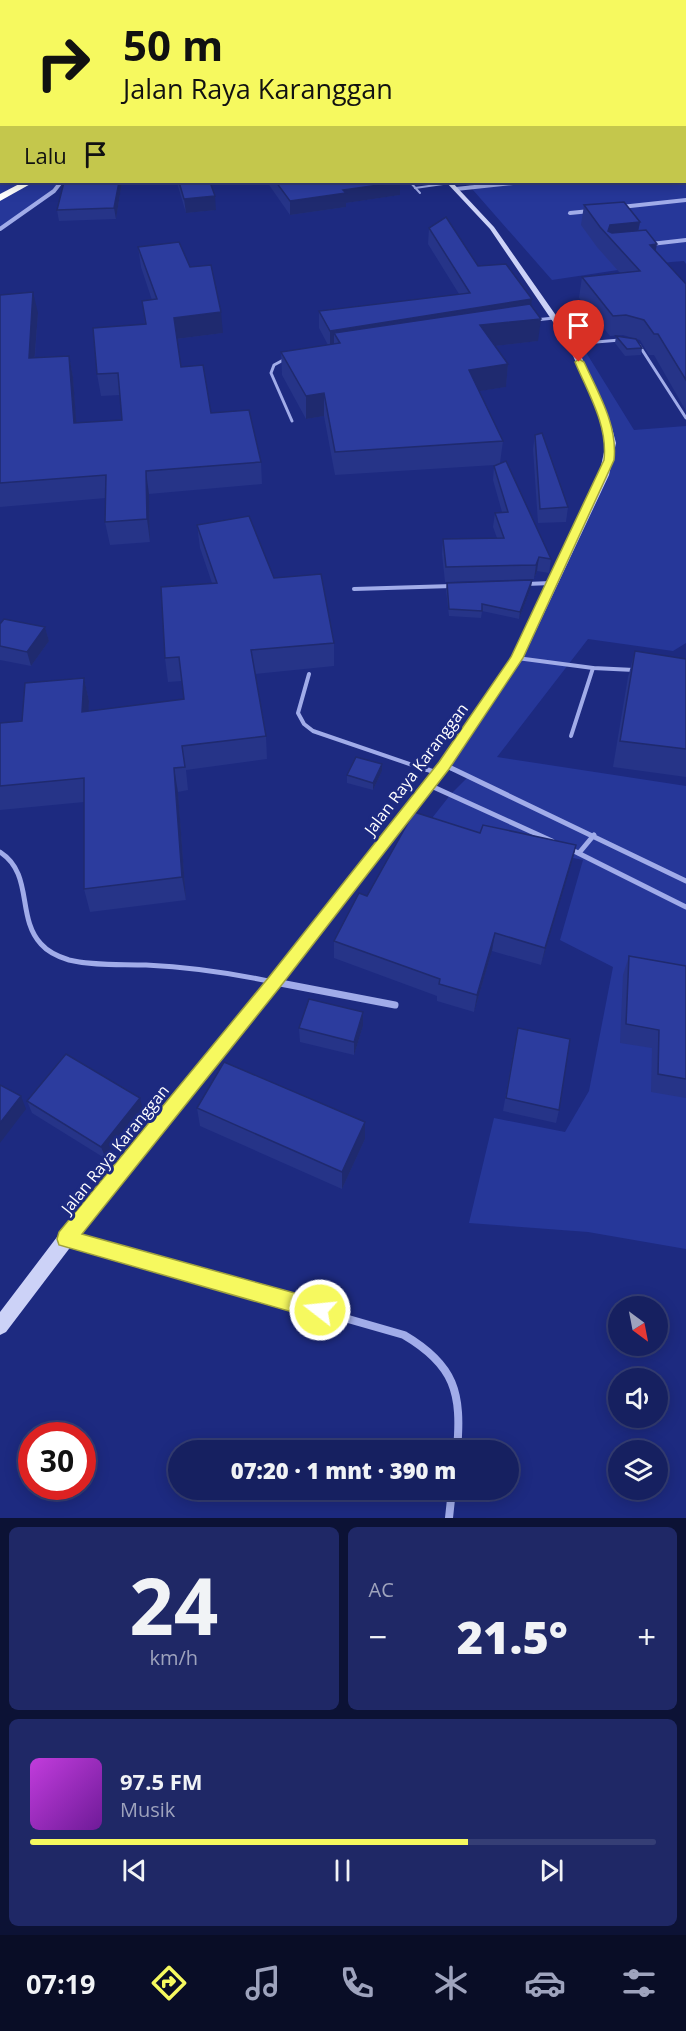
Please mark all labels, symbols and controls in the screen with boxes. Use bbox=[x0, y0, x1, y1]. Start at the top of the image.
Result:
text: 50 m bbox=[123, 16, 223, 73]
icon: right bbox=[24, 24, 102, 102]
text: Jalan Raya Karanggan bbox=[123, 70, 393, 107]
icon: arrive bbox=[79, 138, 112, 171]
text: Lalu bbox=[24, 140, 67, 170]
pin bbox=[553, 300, 604, 362]
icon: arrive bbox=[562, 309, 595, 342]
street label: Jalan Raya Karanggan bbox=[358, 699, 473, 841]
street label: Jalan Raya Karanggan bbox=[55, 1080, 174, 1220]
position arrow bbox=[288, 1278, 352, 1342]
north arrow bbox=[608, 1296, 668, 1356]
map controls bbox=[608, 1296, 668, 1500]
button: sound bbox=[608, 1368, 668, 1428]
speed limit sign: 30 bbox=[18, 1422, 96, 1500]
button: layers bbox=[608, 1440, 668, 1500]
text: 07:20 · 1 mnt · 390 m bbox=[231, 1455, 456, 1485]
text: 24 bbox=[129, 1552, 218, 1658]
text: AC bbox=[369, 1576, 394, 1603]
text: 21.5° bbox=[457, 1606, 568, 1667]
text: − bbox=[369, 1614, 387, 1659]
text: + bbox=[637, 1614, 656, 1659]
text: km/h bbox=[149, 1644, 198, 1671]
text: 97.5 FM bbox=[120, 1766, 203, 1796]
text: Musik bbox=[120, 1796, 175, 1823]
icon: previous bbox=[118, 1854, 151, 1887]
icon: pause bbox=[326, 1854, 359, 1887]
icon: next bbox=[535, 1854, 568, 1887]
icon: directions bbox=[148, 1962, 190, 2004]
icon: music bbox=[242, 1962, 284, 2004]
icon: phone bbox=[336, 1962, 378, 2004]
icon: climate bbox=[430, 1962, 472, 2004]
icon: car bbox=[524, 1962, 566, 2004]
icon: filters bbox=[618, 1962, 660, 2004]
text: 07:19 bbox=[26, 1965, 95, 2002]

